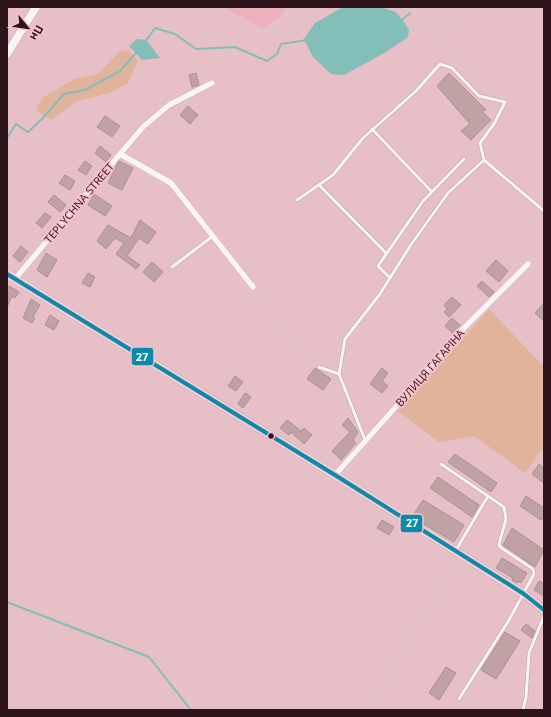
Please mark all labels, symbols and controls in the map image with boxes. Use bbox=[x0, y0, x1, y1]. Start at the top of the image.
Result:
north arrow bbox=[8, 8, 48, 48]
text: Пн bbox=[27, 23, 47, 43]
street label: TEPLYCHNA STREET bbox=[40, 159, 117, 246]
street label: ВУЛИЦЯ ГАГАРІНА bbox=[392, 326, 467, 410]
line badge: 27 bbox=[131, 347, 154, 366]
text: 27 bbox=[136, 349, 148, 364]
unlabelled marker bbox=[266, 431, 276, 441]
line badge: 27 bbox=[400, 514, 423, 533]
text: 27 bbox=[406, 515, 418, 530]

